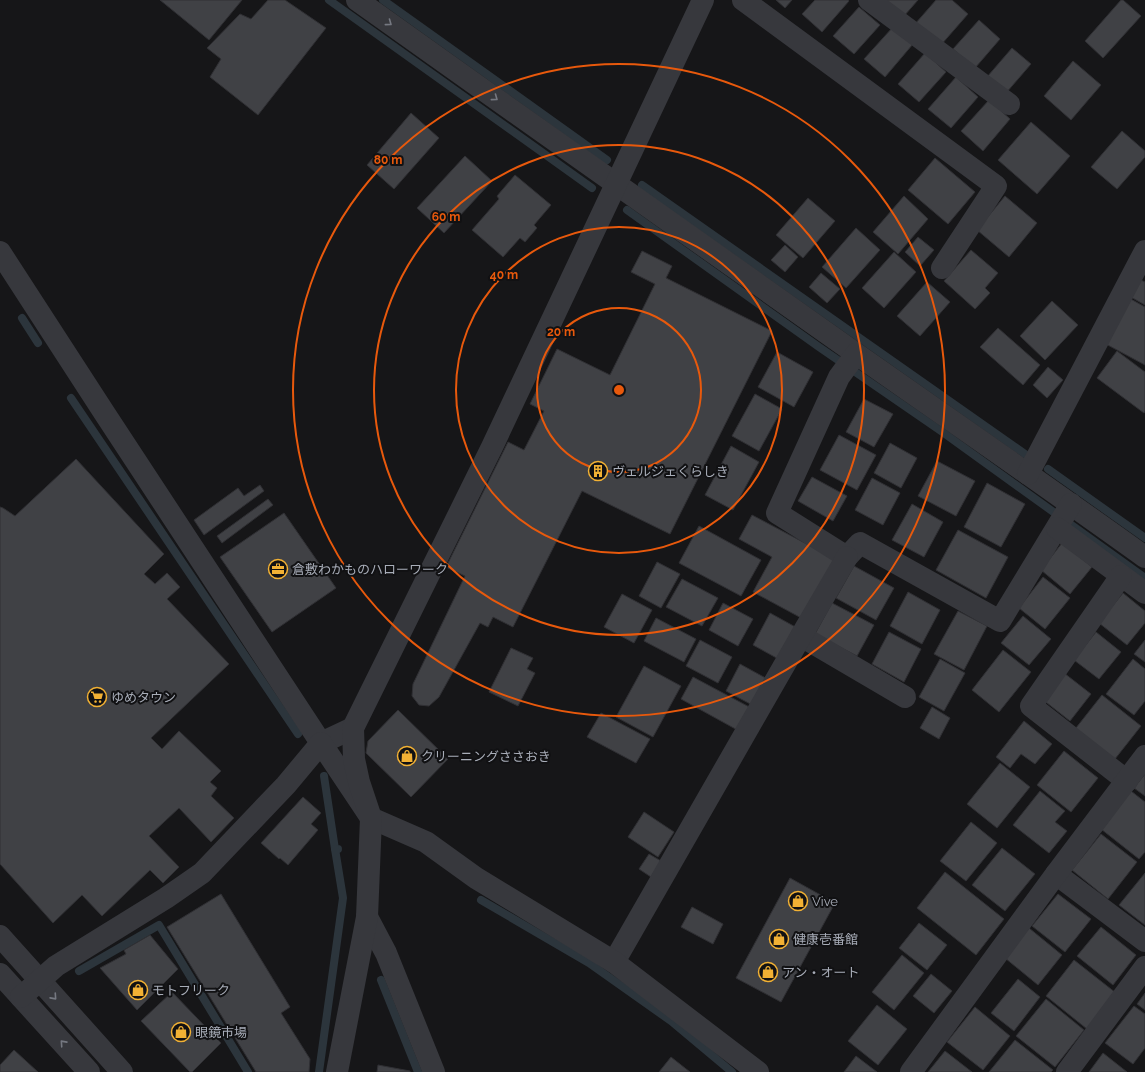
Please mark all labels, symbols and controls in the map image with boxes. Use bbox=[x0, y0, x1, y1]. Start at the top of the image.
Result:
one-way arrow bbox=[384, 18, 391, 25]
one-way arrow bbox=[490, 93, 497, 100]
text: 80 m bbox=[374, 153, 402, 167]
text: 60 m bbox=[432, 210, 460, 224]
text: 40 m bbox=[490, 268, 518, 282]
text: 20 m bbox=[547, 325, 575, 339]
centre of rings bbox=[612, 383, 626, 397]
building icon: ヴェルジェくらしき bbox=[587, 460, 609, 482]
place label: ヴェルジェくらしき bbox=[612, 464, 729, 479]
office icon: 倉敷わかものハローワーク bbox=[267, 558, 289, 580]
place label: 倉敷わかものハローワーク bbox=[292, 562, 448, 577]
supermarket icon: ゆめタウン bbox=[86, 686, 108, 708]
place label: ゆめタウン bbox=[111, 690, 176, 705]
shop icon: クリーニングささおき bbox=[396, 745, 418, 767]
place label: クリーニングささおき bbox=[421, 749, 551, 764]
shop icon: Vive bbox=[787, 890, 809, 912]
place label: Vive bbox=[812, 894, 838, 909]
shop icon: 健康壱番館 bbox=[768, 928, 790, 950]
place label: 健康壱番館 bbox=[793, 932, 858, 947]
shop icon: アン・オート bbox=[757, 961, 779, 983]
place label: アン・オート bbox=[782, 965, 859, 980]
shop icon: モトフリーク bbox=[127, 979, 149, 1001]
place label: モトフリーク bbox=[152, 983, 230, 998]
one-way arrow bbox=[49, 992, 56, 999]
shop icon: 眼鏡市場 bbox=[170, 1021, 192, 1043]
place label: 眼鏡市場 bbox=[195, 1025, 247, 1040]
one-way arrow bbox=[60, 1040, 67, 1048]

